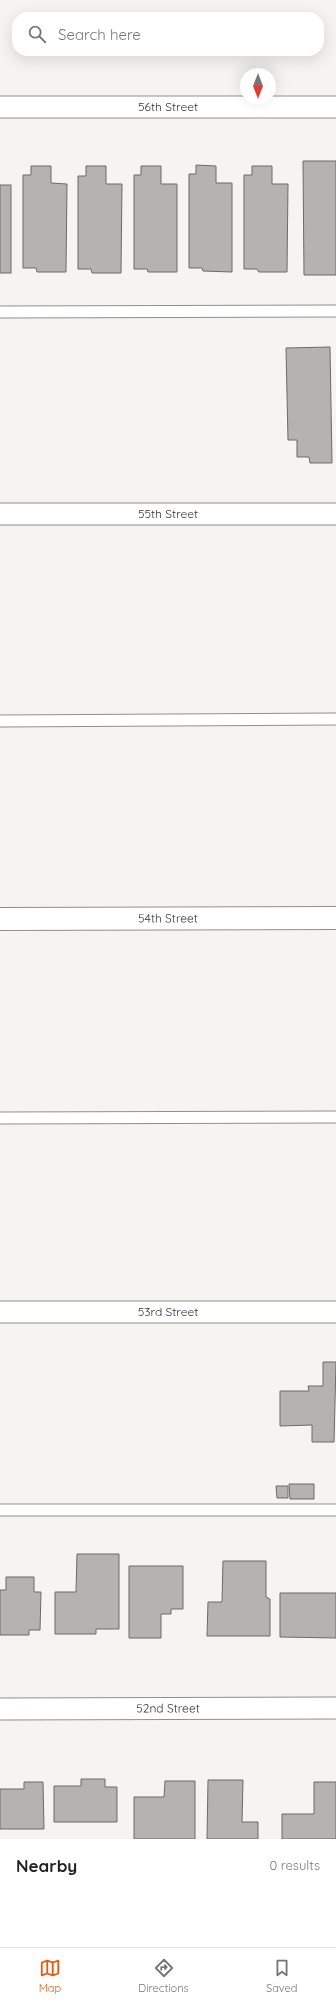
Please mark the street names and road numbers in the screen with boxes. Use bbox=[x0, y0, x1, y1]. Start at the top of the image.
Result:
street label: 56th Street bbox=[138, 99, 198, 114]
street label: 55th Street bbox=[138, 506, 198, 521]
street label: 54th Street bbox=[138, 910, 198, 926]
street label: 53rd Street bbox=[138, 1304, 198, 1319]
street label: 52nd Street bbox=[136, 1700, 200, 1716]

